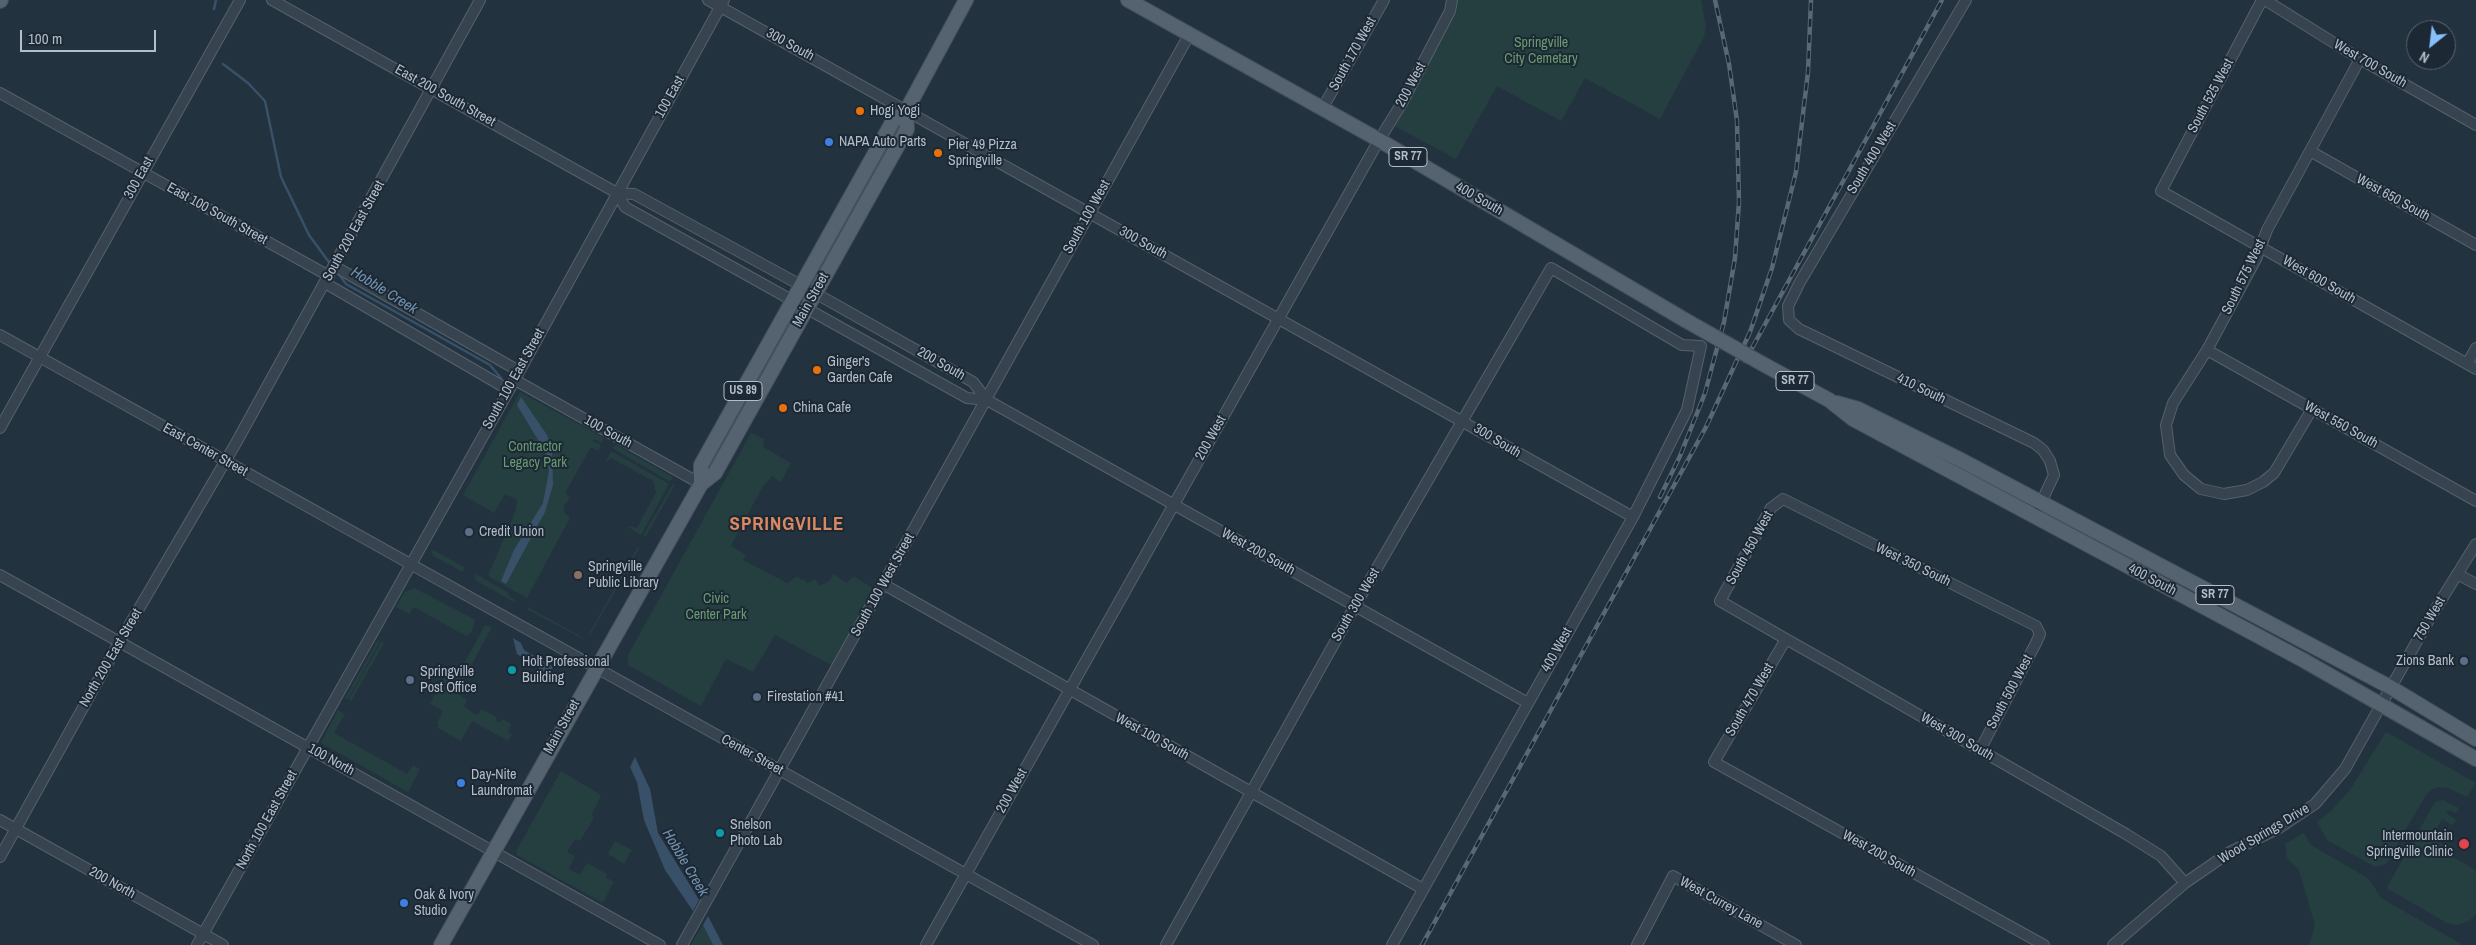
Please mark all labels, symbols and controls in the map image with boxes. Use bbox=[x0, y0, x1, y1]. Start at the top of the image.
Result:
street label: South 170 West bbox=[1326, 14, 1380, 94]
scale bar bbox=[22, 20, 159, 52]
north arrow bbox=[2406, 20, 2456, 70]
street label: 300 South bbox=[763, 25, 817, 65]
text: 100 m bbox=[28, 28, 62, 49]
park label: Springville City Cemetary bbox=[1504, 35, 1578, 68]
street label: West 700 South bbox=[2331, 36, 2409, 92]
text: N bbox=[2416, 47, 2432, 67]
street label: South 525 West bbox=[2184, 56, 2238, 136]
street label: 200 West bbox=[1392, 60, 1430, 110]
street label: East 200 South Street bbox=[392, 61, 498, 131]
street label: 100 East bbox=[652, 73, 688, 121]
place label: Hogi Yogi bbox=[870, 103, 920, 119]
marker: Hogi Yogi bbox=[854, 105, 866, 117]
street label: South 400 West bbox=[1844, 119, 1900, 197]
place label: NAPA Auto Parts bbox=[839, 134, 926, 150]
marker: NAPA Auto Parts bbox=[823, 136, 835, 148]
place label: Pier 49 Pizza Springville bbox=[948, 137, 1017, 170]
marker: Pier 49 Pizza Springville bbox=[932, 147, 944, 159]
road number: SR 77 bbox=[1389, 148, 1427, 166]
street label: 300 East bbox=[121, 154, 157, 202]
street label: West 650 South bbox=[2353, 171, 2433, 225]
street label: South 100 West bbox=[1060, 177, 1114, 257]
street label: South 200 East Street bbox=[319, 178, 389, 284]
street label: East 100 South Street bbox=[164, 179, 270, 249]
street label: 400 South bbox=[1452, 179, 1506, 219]
street label: 300 South bbox=[1116, 223, 1170, 263]
street label: South 575 West bbox=[2219, 237, 2269, 317]
street label: West 600 South bbox=[2280, 252, 2358, 308]
water label: Hobble Creek bbox=[347, 263, 421, 319]
street label: Main Street bbox=[789, 270, 833, 330]
street label: South 100 East Street bbox=[479, 326, 549, 432]
street label: 200 South bbox=[914, 344, 968, 384]
place label: Ginger's Garden Cafe bbox=[827, 354, 893, 387]
marker: Ginger's Garden Cafe bbox=[811, 364, 823, 376]
street label: 410 South bbox=[1894, 370, 1948, 408]
road number: SR 77 bbox=[1776, 372, 1814, 391]
road number: US 89 bbox=[724, 382, 762, 401]
street label: West 550 South bbox=[2301, 398, 2381, 452]
place label: China Cafe bbox=[793, 400, 851, 416]
marker: China Cafe bbox=[777, 402, 789, 414]
street label: 100 South bbox=[581, 412, 635, 452]
street label: 200 West bbox=[1192, 413, 1230, 463]
street label: East Center Street bbox=[160, 420, 250, 480]
street label: 300 South bbox=[1470, 420, 1524, 462]
park label: Contractor Legacy Park bbox=[503, 439, 567, 472]
street label: South 450 West bbox=[1723, 508, 1777, 588]
district label: SPRINGVILLE bbox=[728, 514, 846, 536]
place label: Credit Union bbox=[479, 524, 544, 540]
street label: West 200 South bbox=[1218, 525, 1298, 579]
marker: Credit Union bbox=[463, 526, 475, 538]
street label: South 100 West Street bbox=[848, 530, 918, 640]
street label: West 350 South bbox=[1873, 540, 1953, 590]
place label: Springville Public Library bbox=[588, 559, 659, 592]
street label: 400 South bbox=[2125, 560, 2179, 600]
street label: South 300 West bbox=[1328, 566, 1384, 644]
marker: Springville Public Library bbox=[572, 569, 584, 581]
road number: SR 77 bbox=[2196, 586, 2234, 604]
park label: Civic Center Park bbox=[685, 591, 747, 624]
street label: 750 West bbox=[2411, 594, 2449, 644]
street label: North 200 East Street bbox=[76, 606, 146, 710]
street label: 400 West bbox=[1538, 625, 1576, 675]
street label: South 500 West bbox=[1983, 652, 2037, 732]
place label: Zions Bank bbox=[2396, 653, 2454, 669]
place label: Holt Professional Building bbox=[522, 654, 609, 686]
marker: Zions Bank bbox=[2458, 655, 2470, 667]
street label: South 470 West bbox=[1722, 661, 1778, 739]
place label: Springville Post Office bbox=[420, 664, 477, 696]
marker: Holt Professional Building bbox=[506, 664, 518, 676]
marker: Springville Post Office bbox=[404, 674, 416, 686]
place label: Firestation #41 bbox=[767, 689, 844, 705]
marker: Firestation #41 bbox=[751, 691, 763, 703]
street label: Main Street bbox=[540, 697, 584, 757]
street label: West 300 South bbox=[1918, 709, 1996, 765]
street label: West 100 South bbox=[1112, 710, 1192, 764]
street label: Center Street bbox=[718, 731, 786, 779]
street label: 100 North bbox=[305, 740, 357, 780]
street label: 200 West bbox=[993, 766, 1031, 816]
place label: Day-Nite Laundromat bbox=[471, 767, 532, 800]
street label: North 100 East Street bbox=[233, 768, 301, 872]
marker: Day-Nite Laundromat bbox=[455, 777, 467, 789]
street label: Wood Springs Drive bbox=[2215, 800, 2313, 868]
place label: Snelson Photo Lab bbox=[730, 817, 782, 850]
water label: Hobble Creek bbox=[658, 826, 712, 900]
marker: Snelson Photo Lab bbox=[714, 827, 726, 839]
street label: West 200 South bbox=[1839, 827, 1919, 881]
place label: Intermountain Springville Clinic bbox=[2366, 828, 2453, 860]
marker: Intermountain Springville Clinic bbox=[2457, 837, 2471, 851]
street label: 200 North bbox=[86, 863, 138, 903]
street label: West Currey Lane bbox=[1677, 873, 1765, 933]
place label: Oak & Ivory Studio bbox=[414, 887, 474, 920]
marker: Oak & Ivory Studio bbox=[398, 897, 410, 909]

